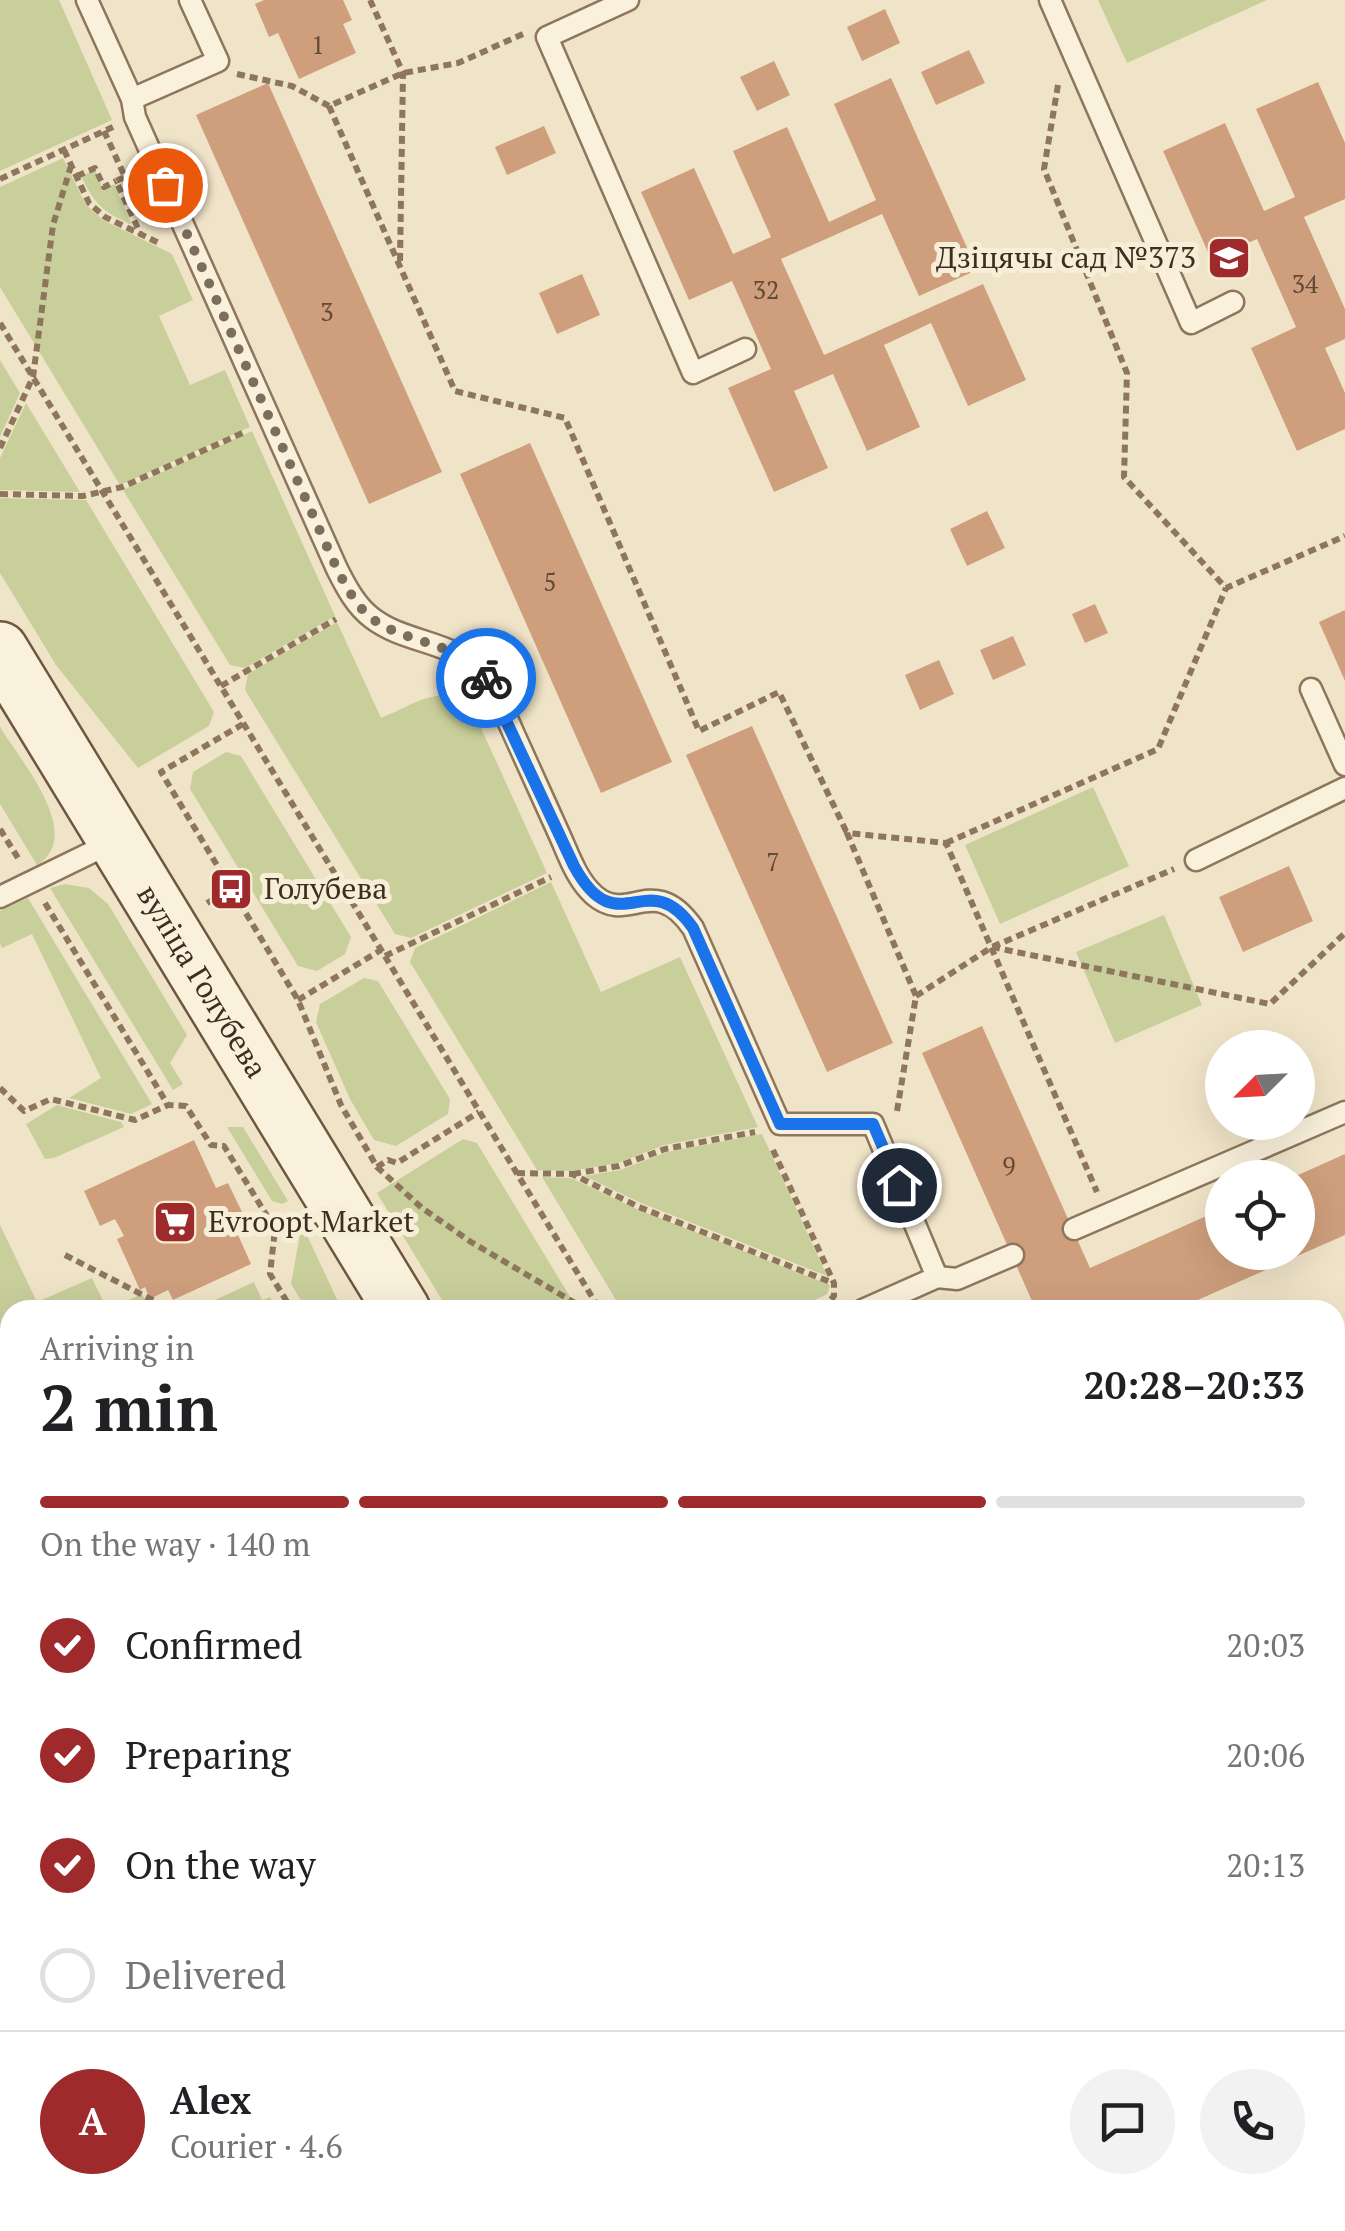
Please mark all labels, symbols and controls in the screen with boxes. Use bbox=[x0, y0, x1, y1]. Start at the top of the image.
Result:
house number: 1 bbox=[311, 28, 325, 61]
pin bbox=[123, 143, 208, 228]
icon: bag bbox=[138, 158, 193, 213]
school or university icon: Дзіцячы сад №373 bbox=[1206, 235, 1252, 281]
place label: Дзіцячы сад №373 bbox=[936, 237, 1196, 277]
house number: 34 bbox=[1292, 267, 1319, 300]
house number: 32 bbox=[753, 273, 779, 306]
house number: 3 bbox=[320, 295, 334, 328]
house number: 5 bbox=[543, 565, 557, 598]
courier bbox=[436, 628, 536, 728]
icon: bike bbox=[459, 651, 514, 706]
house number: 7 bbox=[766, 845, 780, 878]
bus stop icon: Голубева bbox=[208, 866, 254, 912]
place label: Голубева bbox=[264, 868, 387, 908]
street label: вуліца Голубева bbox=[128, 877, 277, 1085]
north arrow bbox=[1205, 1030, 1315, 1140]
map controls bbox=[1205, 1030, 1315, 1270]
pin bbox=[857, 1143, 942, 1228]
house number: 9 bbox=[1002, 1149, 1016, 1182]
icon: home bbox=[872, 1158, 927, 1213]
button: locate bbox=[1205, 1160, 1315, 1270]
supermarket icon: Evroopt Market bbox=[152, 1199, 198, 1245]
place label: Evroopt Market bbox=[208, 1201, 414, 1241]
text: Arriving in bbox=[40, 1327, 194, 1369]
text: 20:28–20:33 bbox=[1083, 1360, 1305, 1410]
text: 2 min bbox=[40, 1363, 218, 1450]
text: On the way · 140 m bbox=[40, 1523, 310, 1565]
icon: check bbox=[40, 1618, 95, 1673]
text: Confirmed bbox=[125, 1620, 303, 1670]
text: 20:03 bbox=[1226, 1624, 1305, 1666]
icon: check bbox=[40, 1728, 95, 1783]
text: Preparing bbox=[125, 1730, 291, 1780]
text: 20:06 bbox=[1226, 1734, 1305, 1776]
icon: check bbox=[40, 1838, 95, 1893]
text: On the way bbox=[125, 1840, 316, 1890]
text: 20:13 bbox=[1226, 1844, 1305, 1886]
text: Delivered bbox=[125, 1950, 286, 2000]
button: chat bbox=[1070, 2069, 1175, 2174]
button: phone bbox=[1200, 2069, 1305, 2174]
text: Alex bbox=[170, 2075, 251, 2125]
text: A bbox=[79, 2096, 106, 2146]
text: Courier · 4.6 bbox=[170, 2125, 342, 2167]

